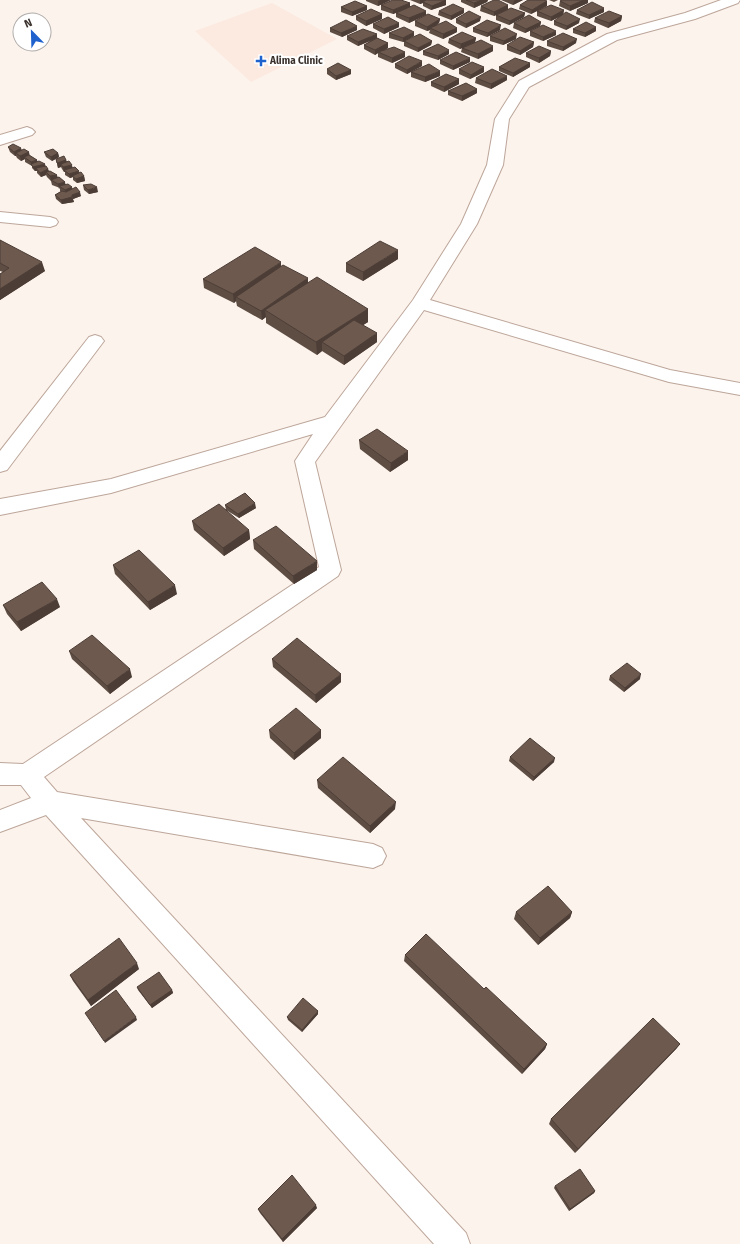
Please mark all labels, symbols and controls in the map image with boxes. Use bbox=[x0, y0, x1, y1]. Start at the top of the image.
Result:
north arrow bbox=[12, 12, 52, 52]
text: N bbox=[22, 16, 34, 31]
marker: Alima Clinic bbox=[255, 55, 267, 67]
place label: Alima Clinic bbox=[269, 55, 323, 67]

